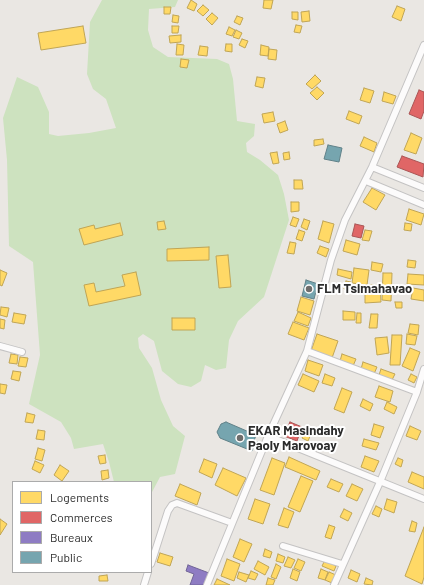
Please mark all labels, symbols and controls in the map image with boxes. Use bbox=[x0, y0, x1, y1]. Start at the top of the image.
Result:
place label: FLM Tsimahavao bbox=[317, 281, 412, 297]
marker: FLM Tsimahavao bbox=[304, 284, 314, 294]
place label: EKAR Masindahy Paoly Marovoay bbox=[248, 423, 344, 454]
marker: EKAR Masindahy Paoly Marovoay bbox=[235, 433, 245, 443]
legend bbox=[12, 481, 152, 573]
text: Logements bbox=[50, 490, 109, 504]
text: Commerces bbox=[50, 510, 113, 524]
text: Bureaux bbox=[50, 530, 93, 544]
text: Public bbox=[50, 550, 82, 564]

